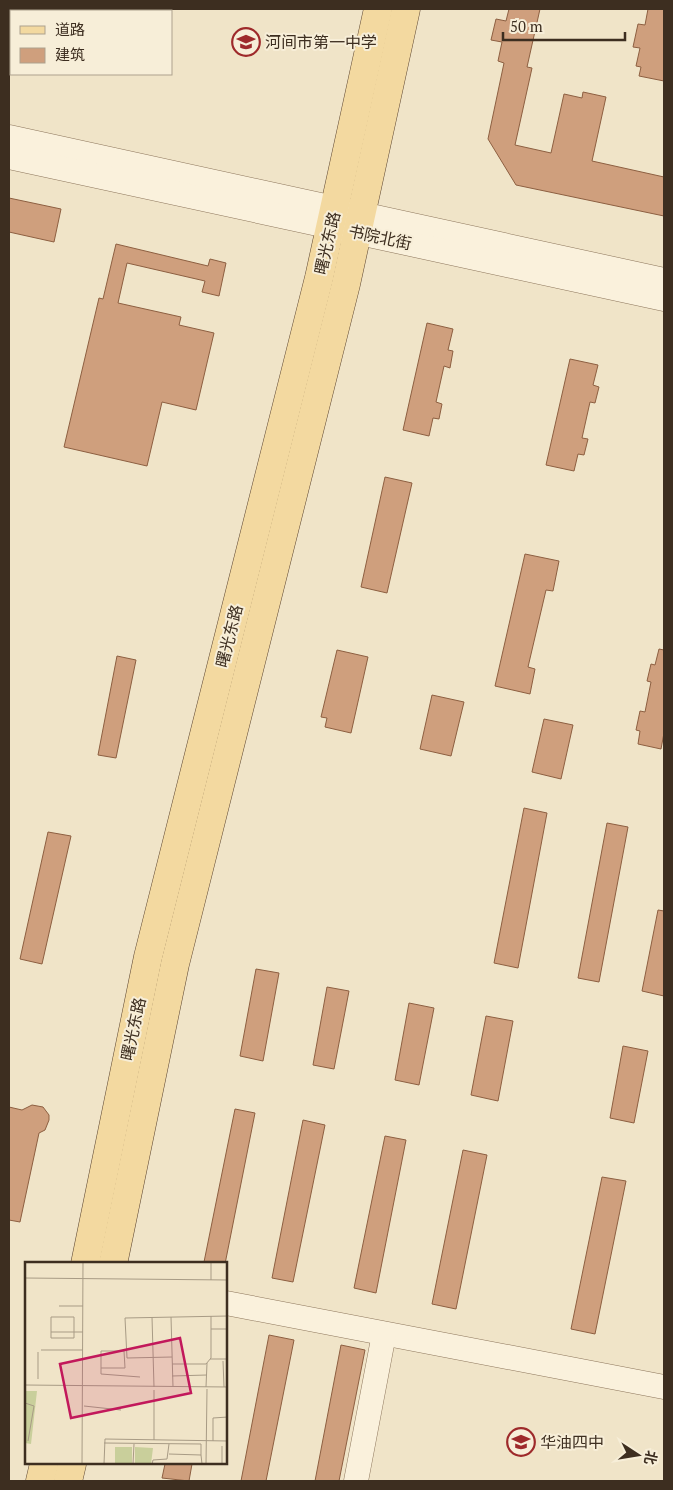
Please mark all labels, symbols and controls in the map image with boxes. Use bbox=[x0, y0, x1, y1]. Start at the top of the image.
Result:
legend bbox=[10, 10, 172, 75]
scale bar bbox=[503, 10, 626, 42]
text: 50 m bbox=[510, 16, 543, 36]
text: 道路 bbox=[55, 19, 85, 39]
school or university icon: 河间市第一中学 bbox=[231, 27, 261, 57]
place label: 河间市第一中学 bbox=[265, 31, 377, 53]
text: 建筑 bbox=[55, 44, 85, 64]
street label: 曙光东路 bbox=[309, 209, 345, 277]
street label: 书院北街 bbox=[346, 220, 414, 254]
street label: 曙光东路 bbox=[211, 602, 247, 670]
street label: 曙光东路 bbox=[116, 995, 150, 1063]
inset map bbox=[25, 1262, 228, 1465]
school or university icon: 华油四中 bbox=[506, 1427, 536, 1457]
north arrow bbox=[613, 1430, 663, 1480]
place label: 华油四中 bbox=[540, 1431, 604, 1453]
text: 北 bbox=[640, 1449, 662, 1467]

